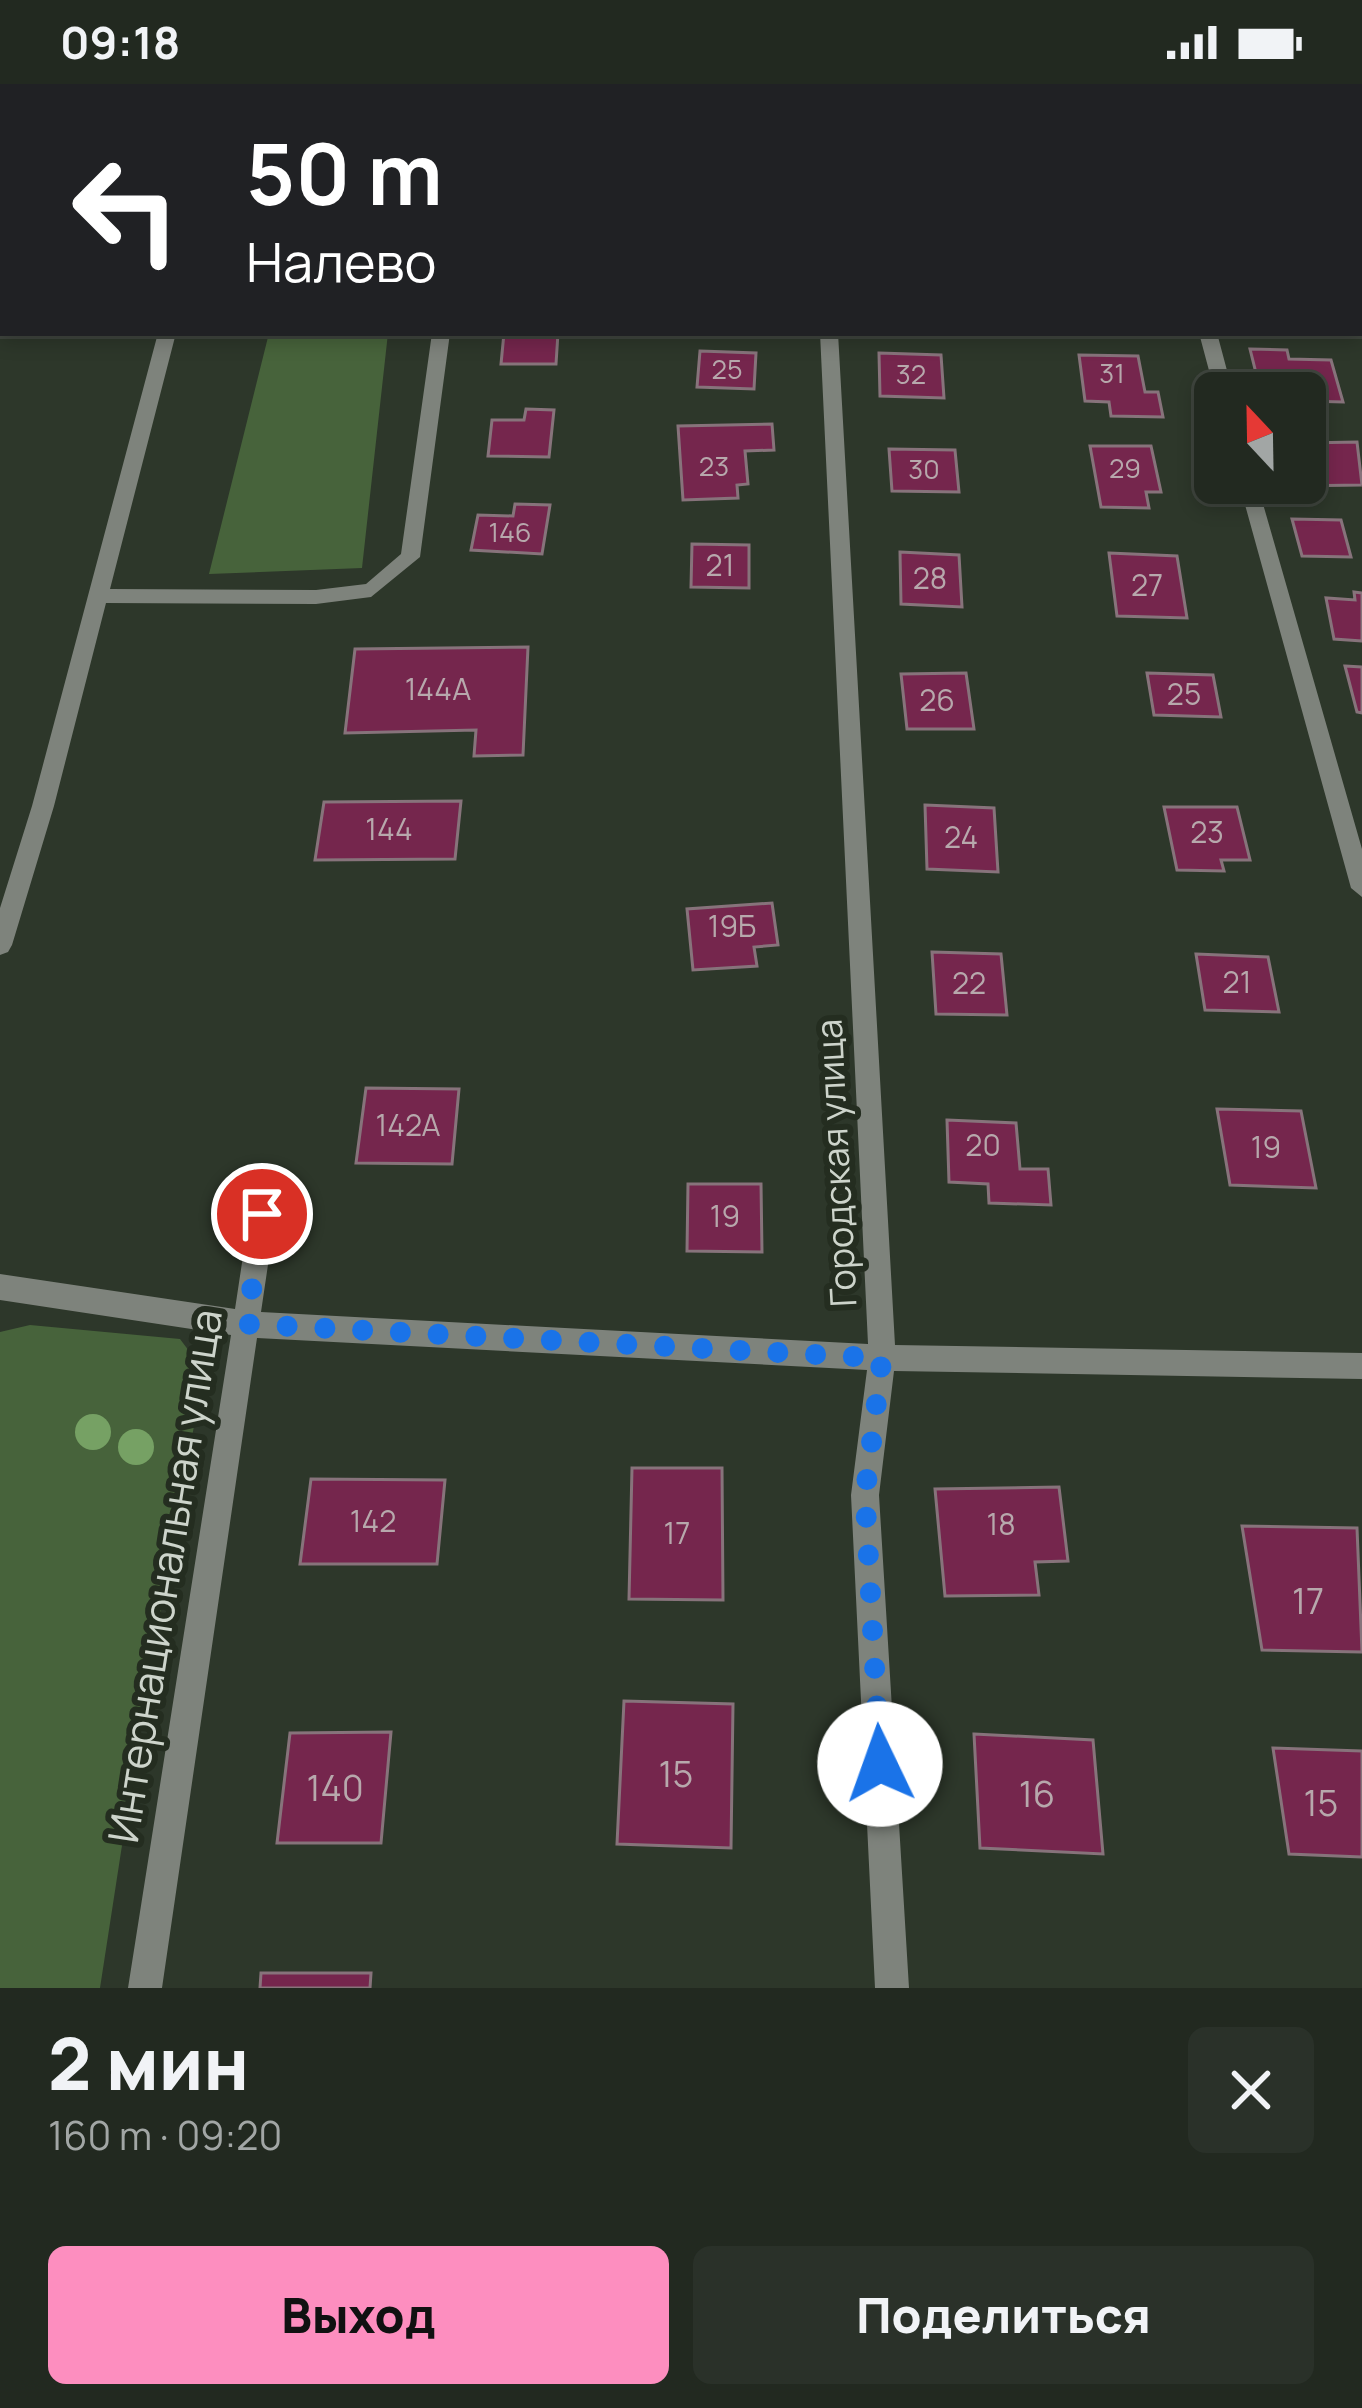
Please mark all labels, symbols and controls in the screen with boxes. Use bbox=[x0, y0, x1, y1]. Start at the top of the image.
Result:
text: 09:18 bbox=[60, 11, 180, 73]
text: 50 m bbox=[246, 115, 443, 230]
icon: left bbox=[48, 132, 204, 288]
text: Налево bbox=[246, 224, 436, 298]
house number: 25 bbox=[712, 350, 742, 387]
house number: 31 bbox=[1099, 354, 1125, 391]
house number: 32 bbox=[896, 355, 926, 392]
north arrow bbox=[1194, 372, 1326, 504]
map controls bbox=[1194, 372, 1326, 504]
house number: 23 bbox=[699, 447, 729, 484]
house number: 29 bbox=[1109, 449, 1141, 486]
house number: 30 bbox=[908, 450, 940, 487]
house number: 146 bbox=[488, 513, 532, 550]
house number: 21 bbox=[706, 544, 734, 585]
house number: 28 bbox=[913, 557, 947, 598]
house number: 27 bbox=[1131, 564, 1163, 605]
house number: 144А bbox=[405, 668, 471, 709]
house number: 25 bbox=[1167, 673, 1201, 714]
house number: 26 bbox=[919, 679, 955, 720]
house number: 144 bbox=[365, 808, 413, 849]
house number: 23 bbox=[1190, 811, 1224, 852]
house number: 24 bbox=[944, 816, 978, 857]
house number: 19Б bbox=[708, 905, 756, 946]
house number: 21 bbox=[1223, 961, 1251, 1002]
house number: 22 bbox=[952, 962, 986, 1003]
street label: Городская улица bbox=[803, 1018, 868, 1308]
house number: 142А bbox=[376, 1104, 440, 1145]
house number: 20 bbox=[965, 1124, 1001, 1165]
house number: 19 bbox=[1251, 1126, 1281, 1167]
pin bbox=[211, 1163, 313, 1265]
icon: arrive bbox=[229, 1181, 295, 1247]
house number: 19 bbox=[710, 1195, 740, 1236]
street label: Интернациональная улица bbox=[93, 1305, 235, 1847]
house number: 142 bbox=[350, 1500, 396, 1541]
house number: 18 bbox=[986, 1503, 1016, 1544]
house number: 17 bbox=[664, 1512, 690, 1553]
house number: 17 bbox=[1292, 1576, 1324, 1625]
position arrow bbox=[817, 1701, 943, 1827]
house number: 15 bbox=[659, 1749, 693, 1798]
house number: 140 bbox=[306, 1763, 364, 1812]
house number: 16 bbox=[1019, 1769, 1055, 1818]
house number: 15 bbox=[1304, 1778, 1338, 1827]
text: 2 мин bbox=[48, 2013, 249, 2112]
button: close bbox=[1188, 2027, 1314, 2153]
text: 160 m · 09:20 bbox=[48, 2108, 282, 2162]
button: Выход bbox=[48, 2246, 669, 2384]
button: Поделиться bbox=[693, 2246, 1314, 2384]

